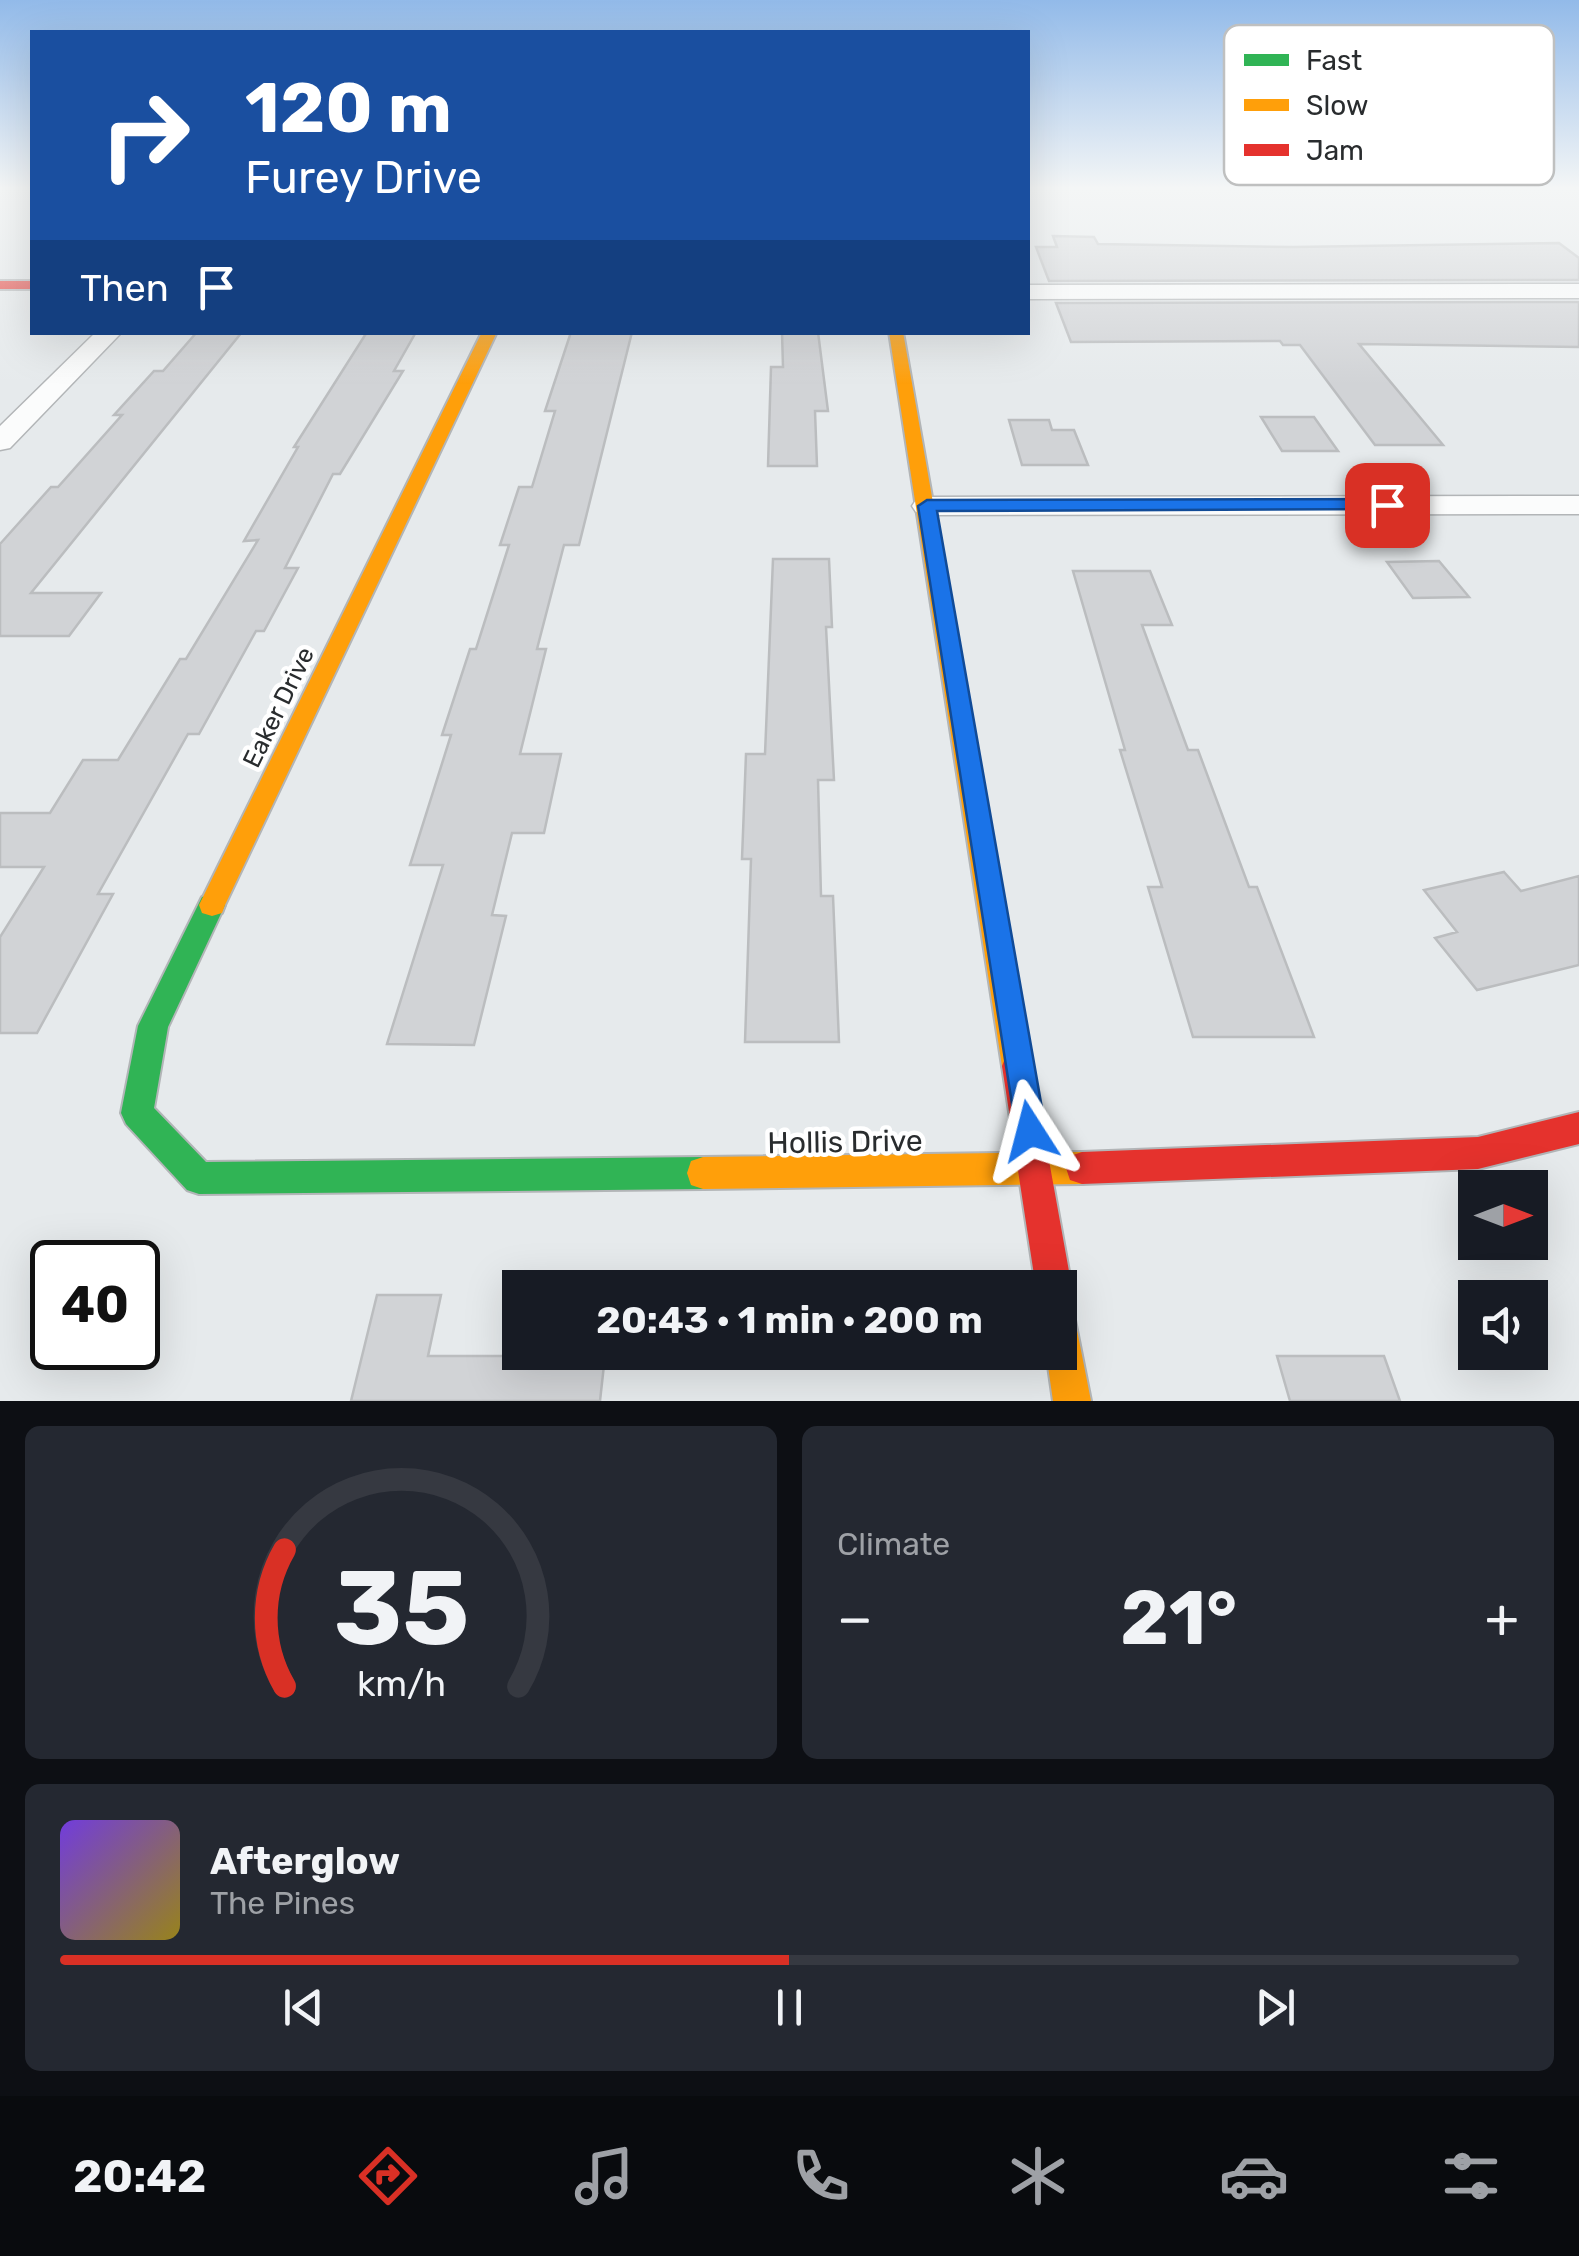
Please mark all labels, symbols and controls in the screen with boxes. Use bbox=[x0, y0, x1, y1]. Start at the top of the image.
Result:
legend bbox=[1224, 25, 1554, 185]
text: Fast bbox=[1306, 44, 1362, 77]
text: 120 m bbox=[245, 67, 452, 150]
icon: right bbox=[80, 70, 210, 200]
text: Slow bbox=[1306, 89, 1368, 122]
text: Jam bbox=[1306, 134, 1364, 167]
text: Furey Drive bbox=[245, 151, 482, 204]
icon: arrive bbox=[189, 260, 244, 315]
text: Then bbox=[80, 265, 169, 311]
pin bbox=[1345, 463, 1430, 548]
icon: arrive bbox=[1360, 478, 1415, 533]
street label: Eaker Drive bbox=[237, 642, 320, 772]
position arrow bbox=[978, 1079, 1082, 1183]
street label: Hollis Drive bbox=[767, 1123, 923, 1161]
north arrow bbox=[1458, 1170, 1548, 1260]
map controls bbox=[1458, 1170, 1548, 1370]
speed limit sign: 40 bbox=[30, 1240, 160, 1370]
button: sound bbox=[1458, 1280, 1548, 1370]
text: 20:43 · 1 min · 200 m bbox=[596, 1297, 983, 1343]
text: Climate bbox=[837, 1525, 950, 1563]
text: 35 bbox=[333, 1547, 469, 1670]
text: 21° bbox=[1120, 1574, 1237, 1663]
text: − bbox=[837, 1586, 873, 1651]
text: + bbox=[1485, 1586, 1519, 1651]
text: km/h bbox=[356, 1663, 446, 1705]
text: Afterglow bbox=[210, 1838, 400, 1884]
text: The Pines bbox=[210, 1884, 355, 1922]
icon: previous bbox=[276, 1980, 331, 2035]
icon: pause bbox=[762, 1980, 817, 2035]
icon: next bbox=[1248, 1980, 1303, 2035]
icon: directions bbox=[353, 2141, 423, 2211]
icon: music bbox=[569, 2141, 639, 2211]
icon: phone bbox=[786, 2141, 856, 2211]
icon: climate bbox=[1003, 2141, 1073, 2211]
icon: car bbox=[1219, 2141, 1289, 2211]
icon: filters bbox=[1436, 2141, 1506, 2211]
text: 20:42 bbox=[73, 2150, 206, 2203]

